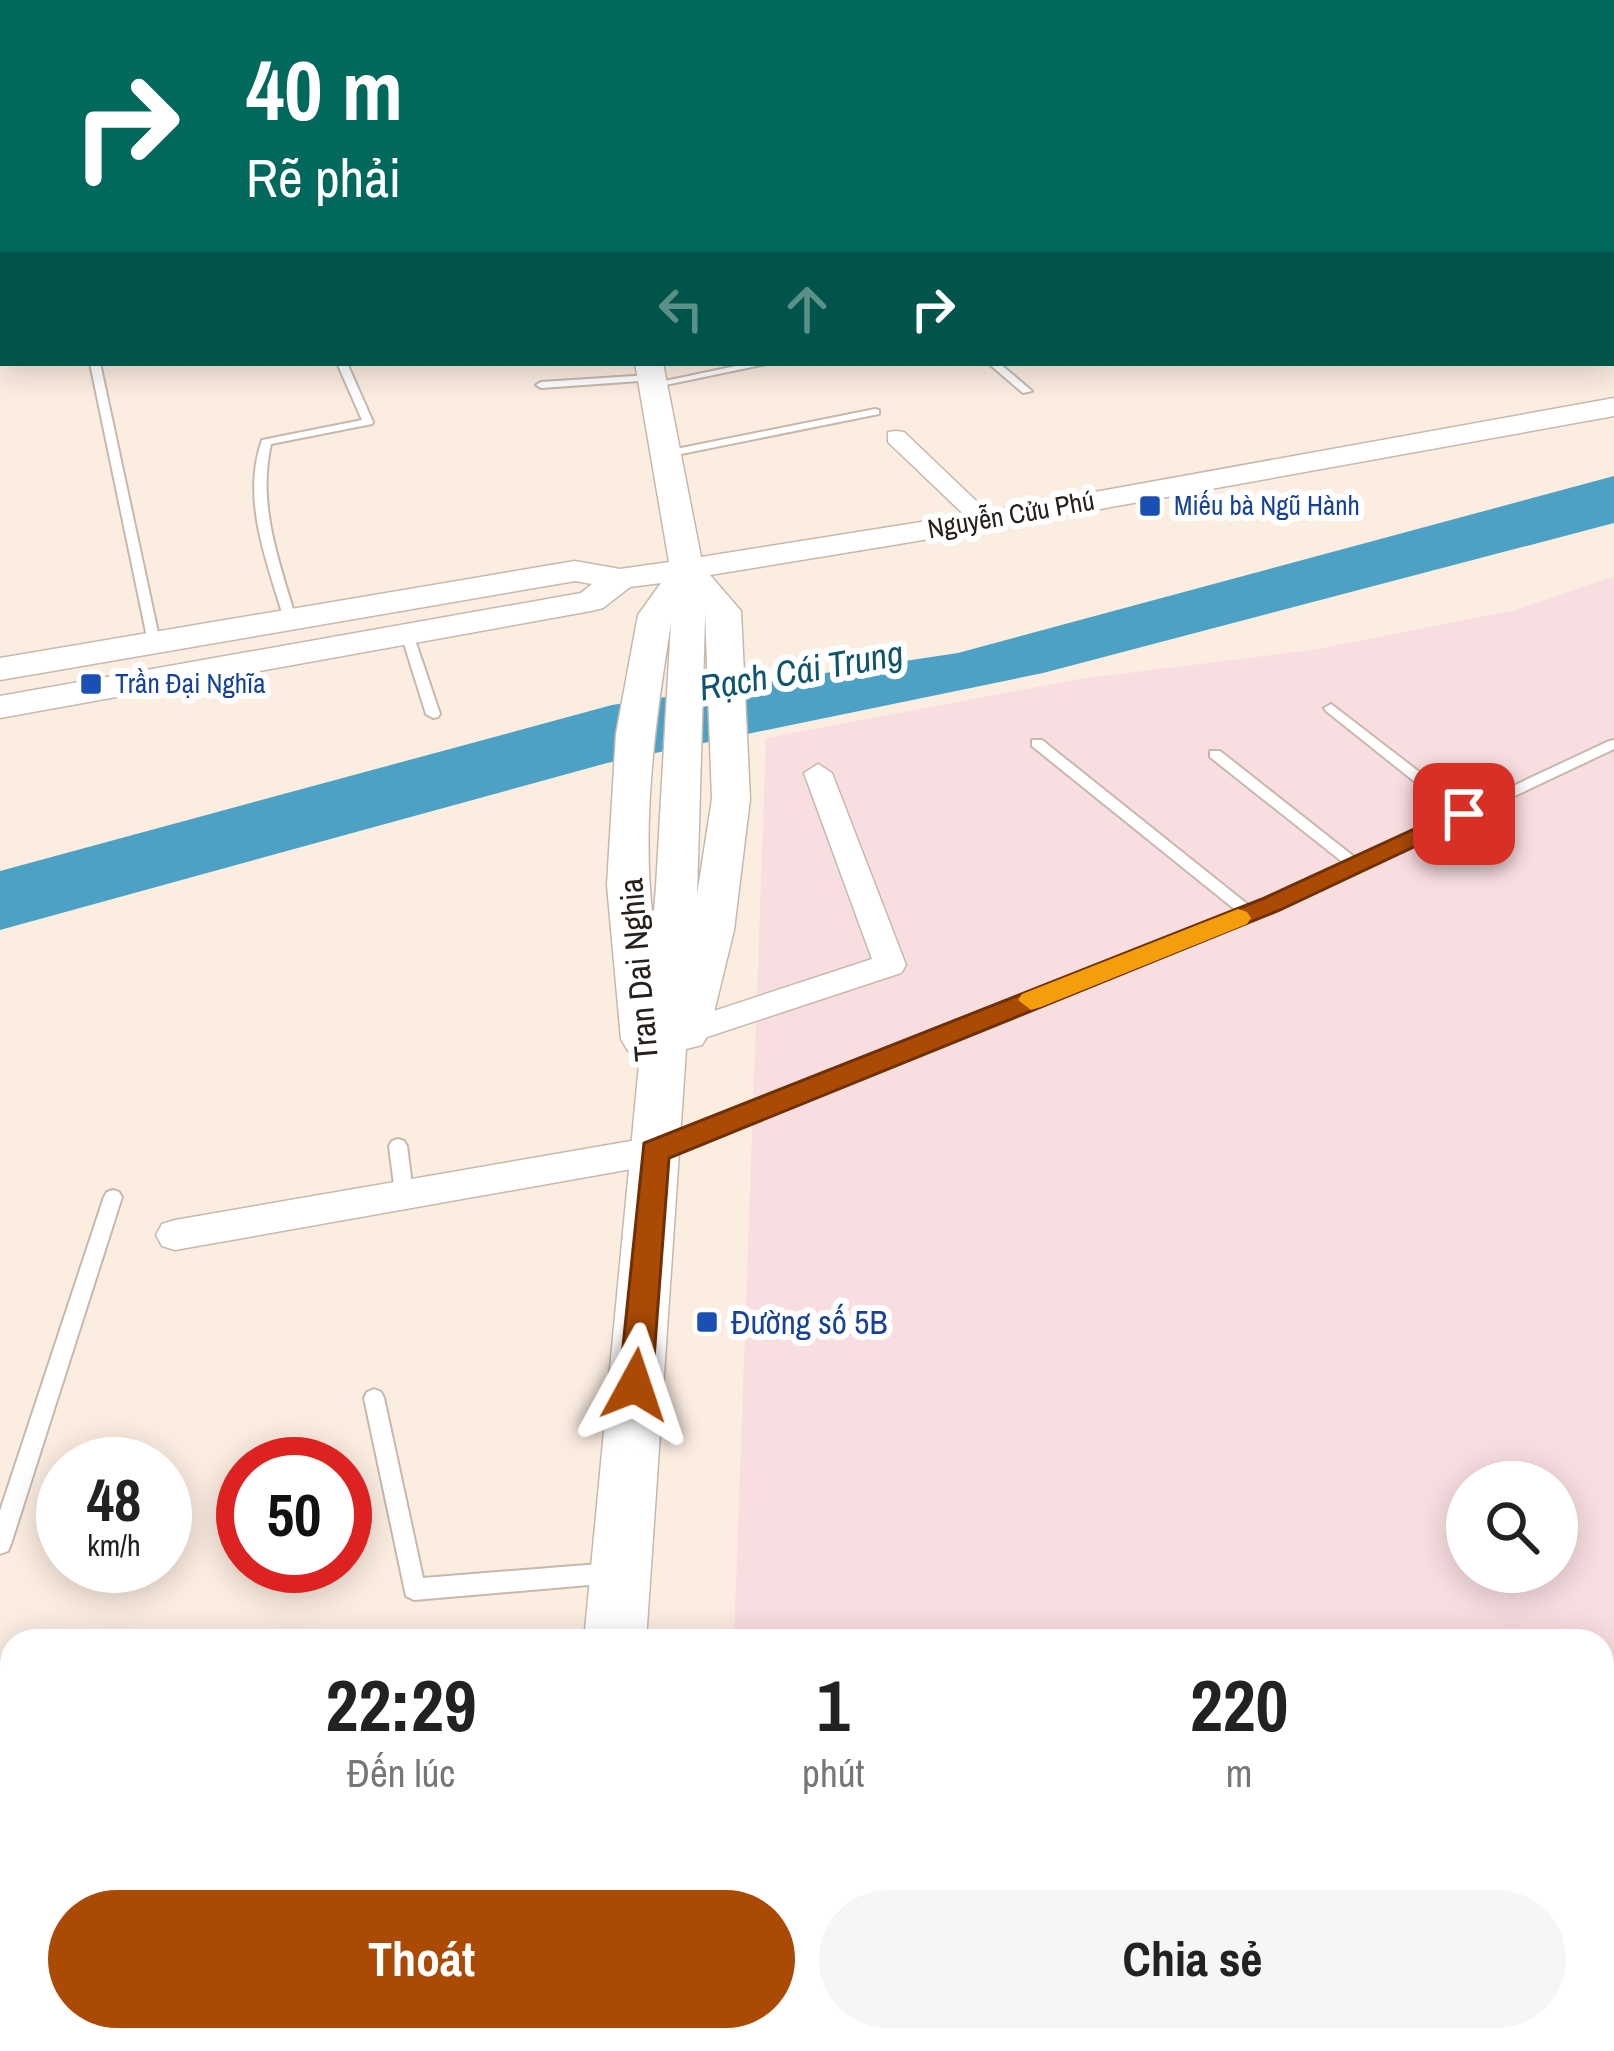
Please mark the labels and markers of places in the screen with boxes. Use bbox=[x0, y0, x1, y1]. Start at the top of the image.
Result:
place label: Miếu bà Ngũ Hành bbox=[1174, 487, 1360, 523]
marker: Miếu bà Ngũ Hành bbox=[1137, 493, 1163, 519]
place label: Trần Đại Nghĩa bbox=[115, 665, 266, 701]
marker: Trần Đại Nghĩa bbox=[78, 671, 104, 697]
pin bbox=[1413, 763, 1515, 865]
place label: Đường số 5B bbox=[731, 1300, 887, 1344]
marker: Đường số 5B bbox=[694, 1309, 720, 1335]

